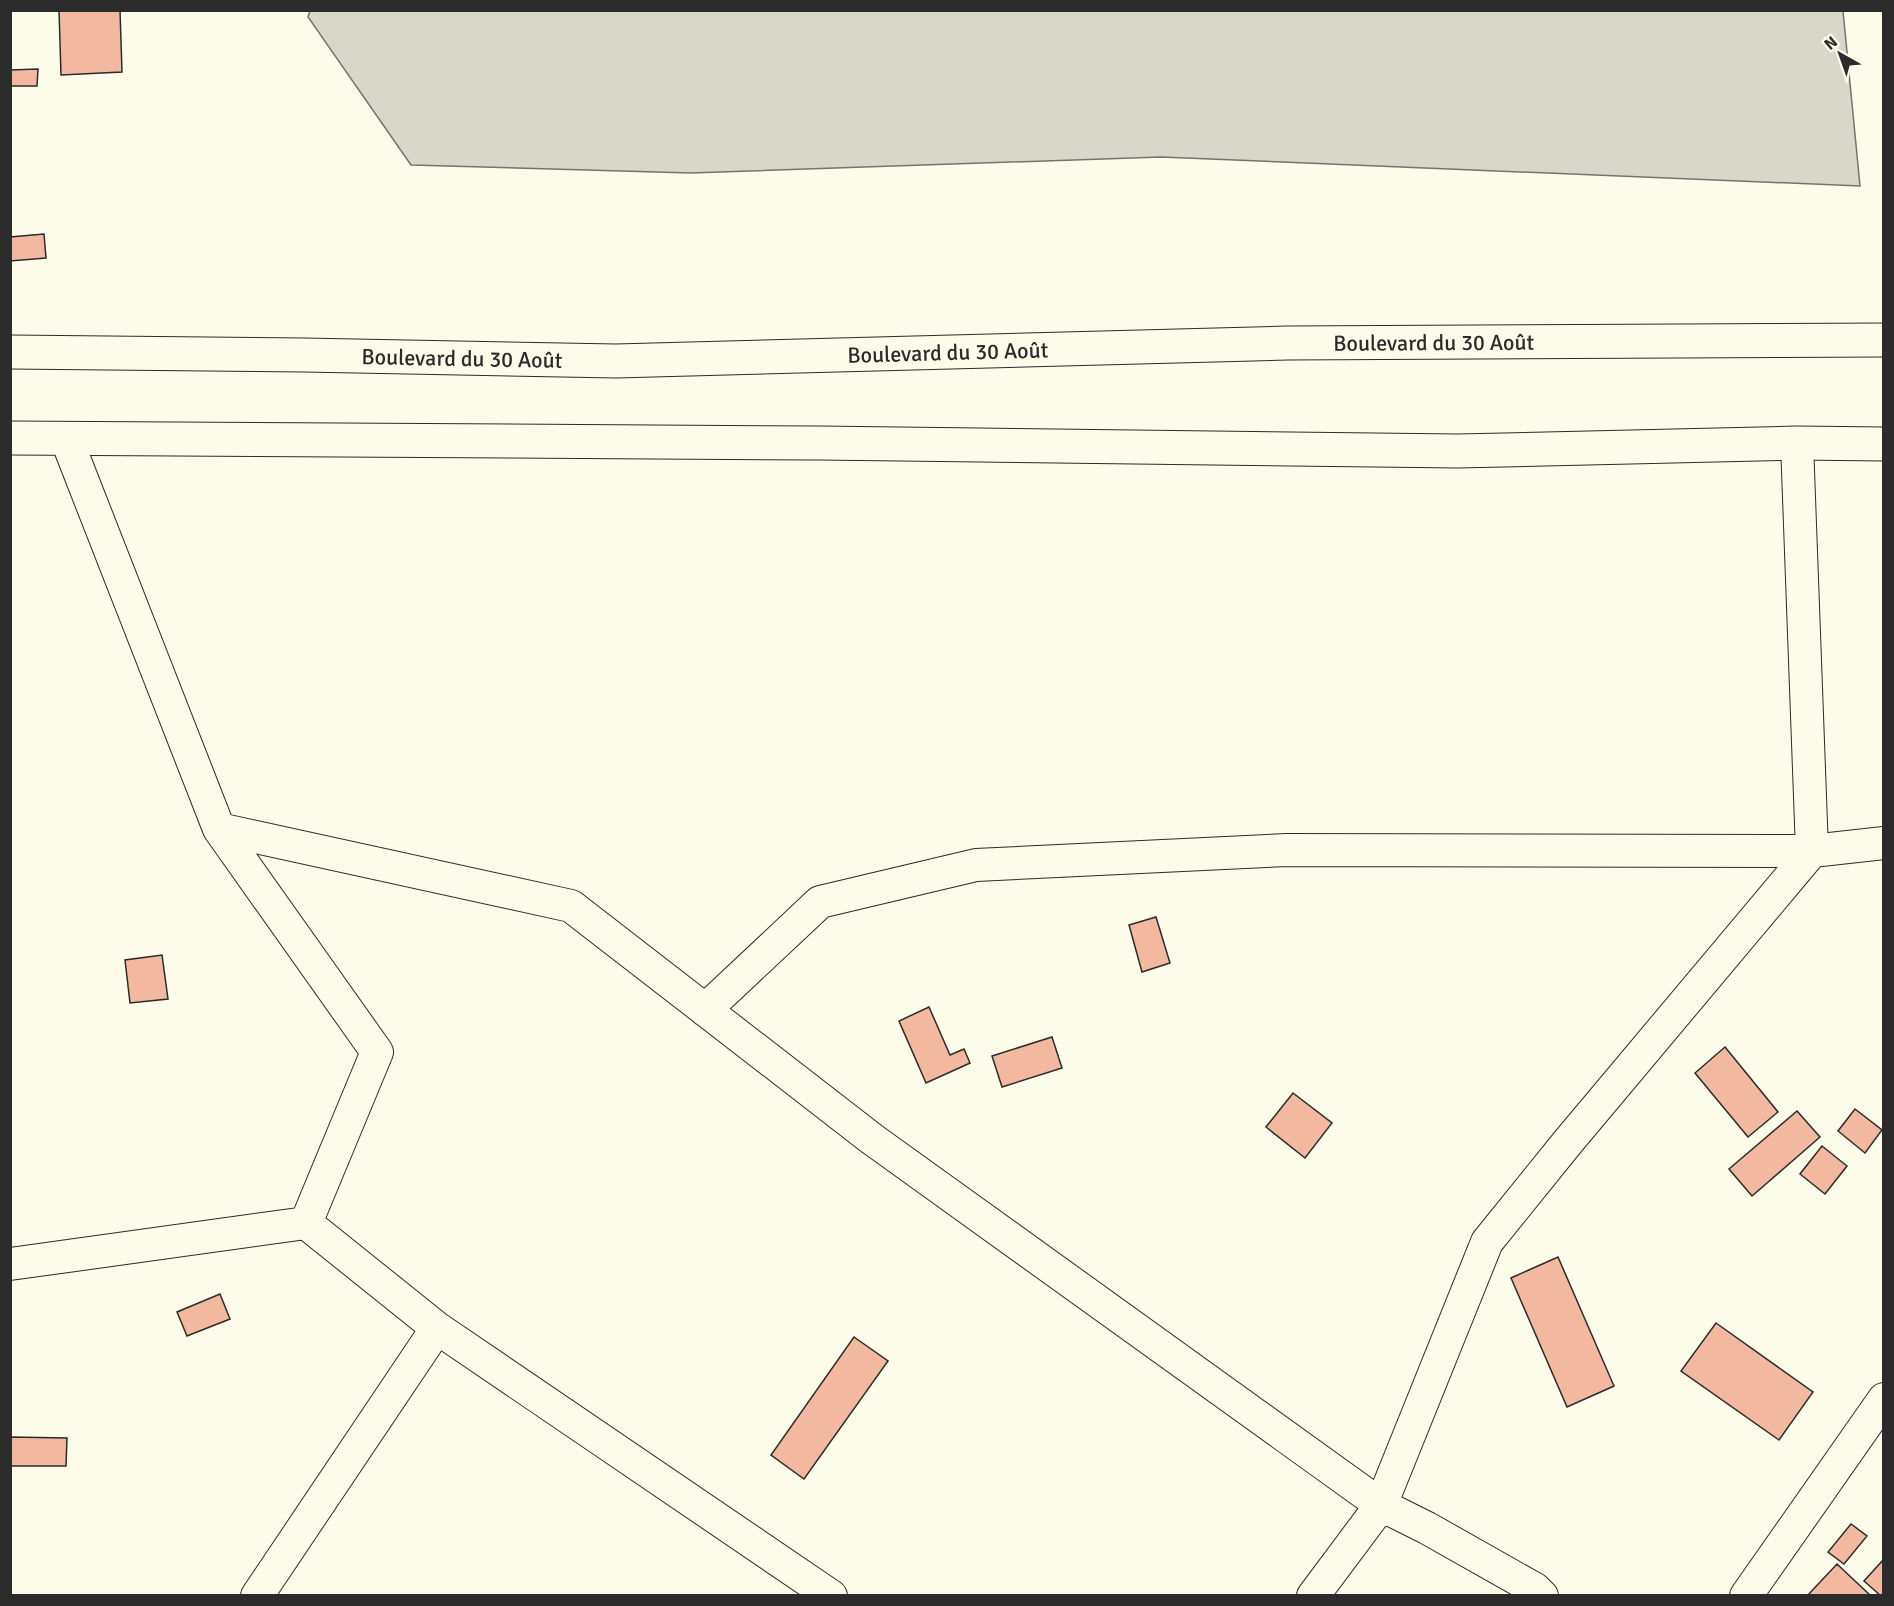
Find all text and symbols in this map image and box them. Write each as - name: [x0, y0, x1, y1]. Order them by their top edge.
- north arrow: [1810, 24, 1870, 84]
- text: N: [1820, 32, 1842, 55]
- street label: Boulevard du 30 Août: [1333, 328, 1535, 356]
- street label: Boulevard du 30 Août: [847, 336, 1049, 368]
- street label: Boulevard du 30 Août: [361, 343, 563, 373]

